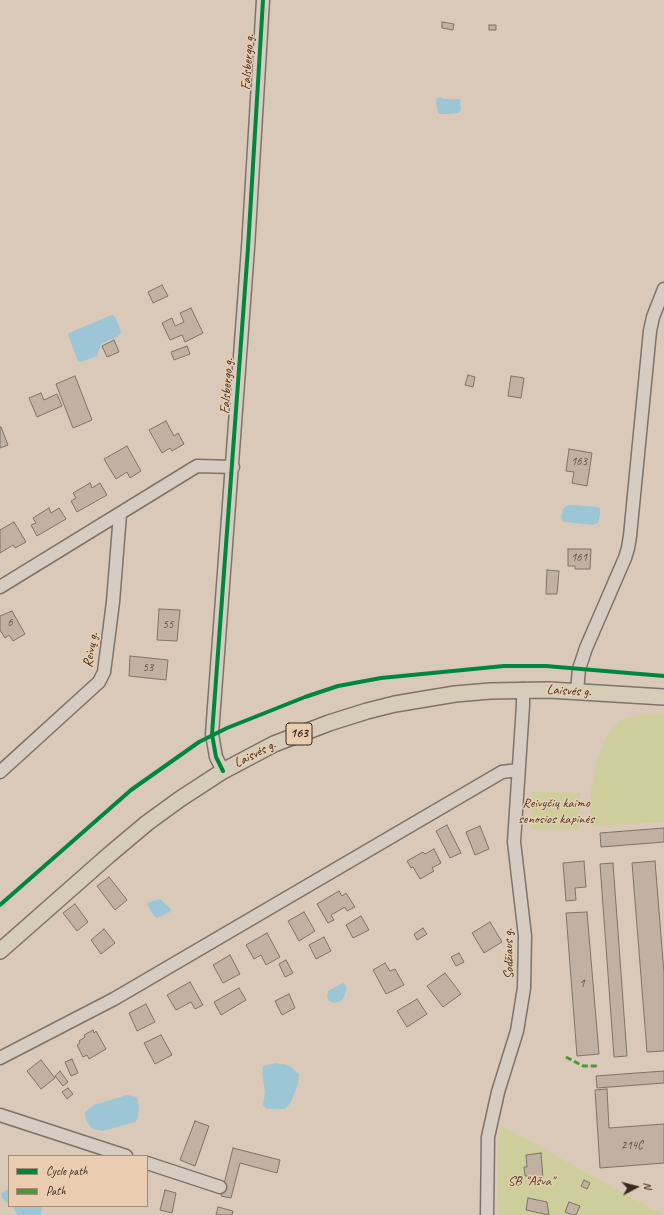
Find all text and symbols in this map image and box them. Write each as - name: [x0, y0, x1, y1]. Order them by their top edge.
- street label: Falsbergo g.: [238, 34, 258, 90]
- street label: Falsbergo g.: [217, 358, 237, 414]
- house number: 163: [571, 455, 587, 469]
- house number: 161: [571, 551, 587, 565]
- house number: 6: [7, 616, 13, 630]
- house number: 55: [163, 618, 173, 632]
- street label: Reivų g.: [80, 631, 102, 669]
- house number: 53: [143, 661, 153, 675]
- street label: Laisvės g.: [546, 681, 592, 701]
- road number: 163: [286, 723, 312, 745]
- street label: Laisvės g.: [231, 736, 279, 772]
- park label: Reivyčių kaimo senosios kapinės: [518, 795, 594, 828]
- street label: Sodžiaus g.: [500, 928, 518, 980]
- house number: 1: [579, 977, 585, 991]
- house number: 214C: [621, 1139, 643, 1153]
- legend: [8, 1155, 148, 1207]
- text: Cycle path: [46, 1163, 88, 1179]
- north arrow: [616, 1167, 656, 1207]
- park label: SB "Ašva": [508, 1173, 554, 1189]
- text: N: [641, 1181, 655, 1190]
- text: Path: [46, 1183, 66, 1199]

